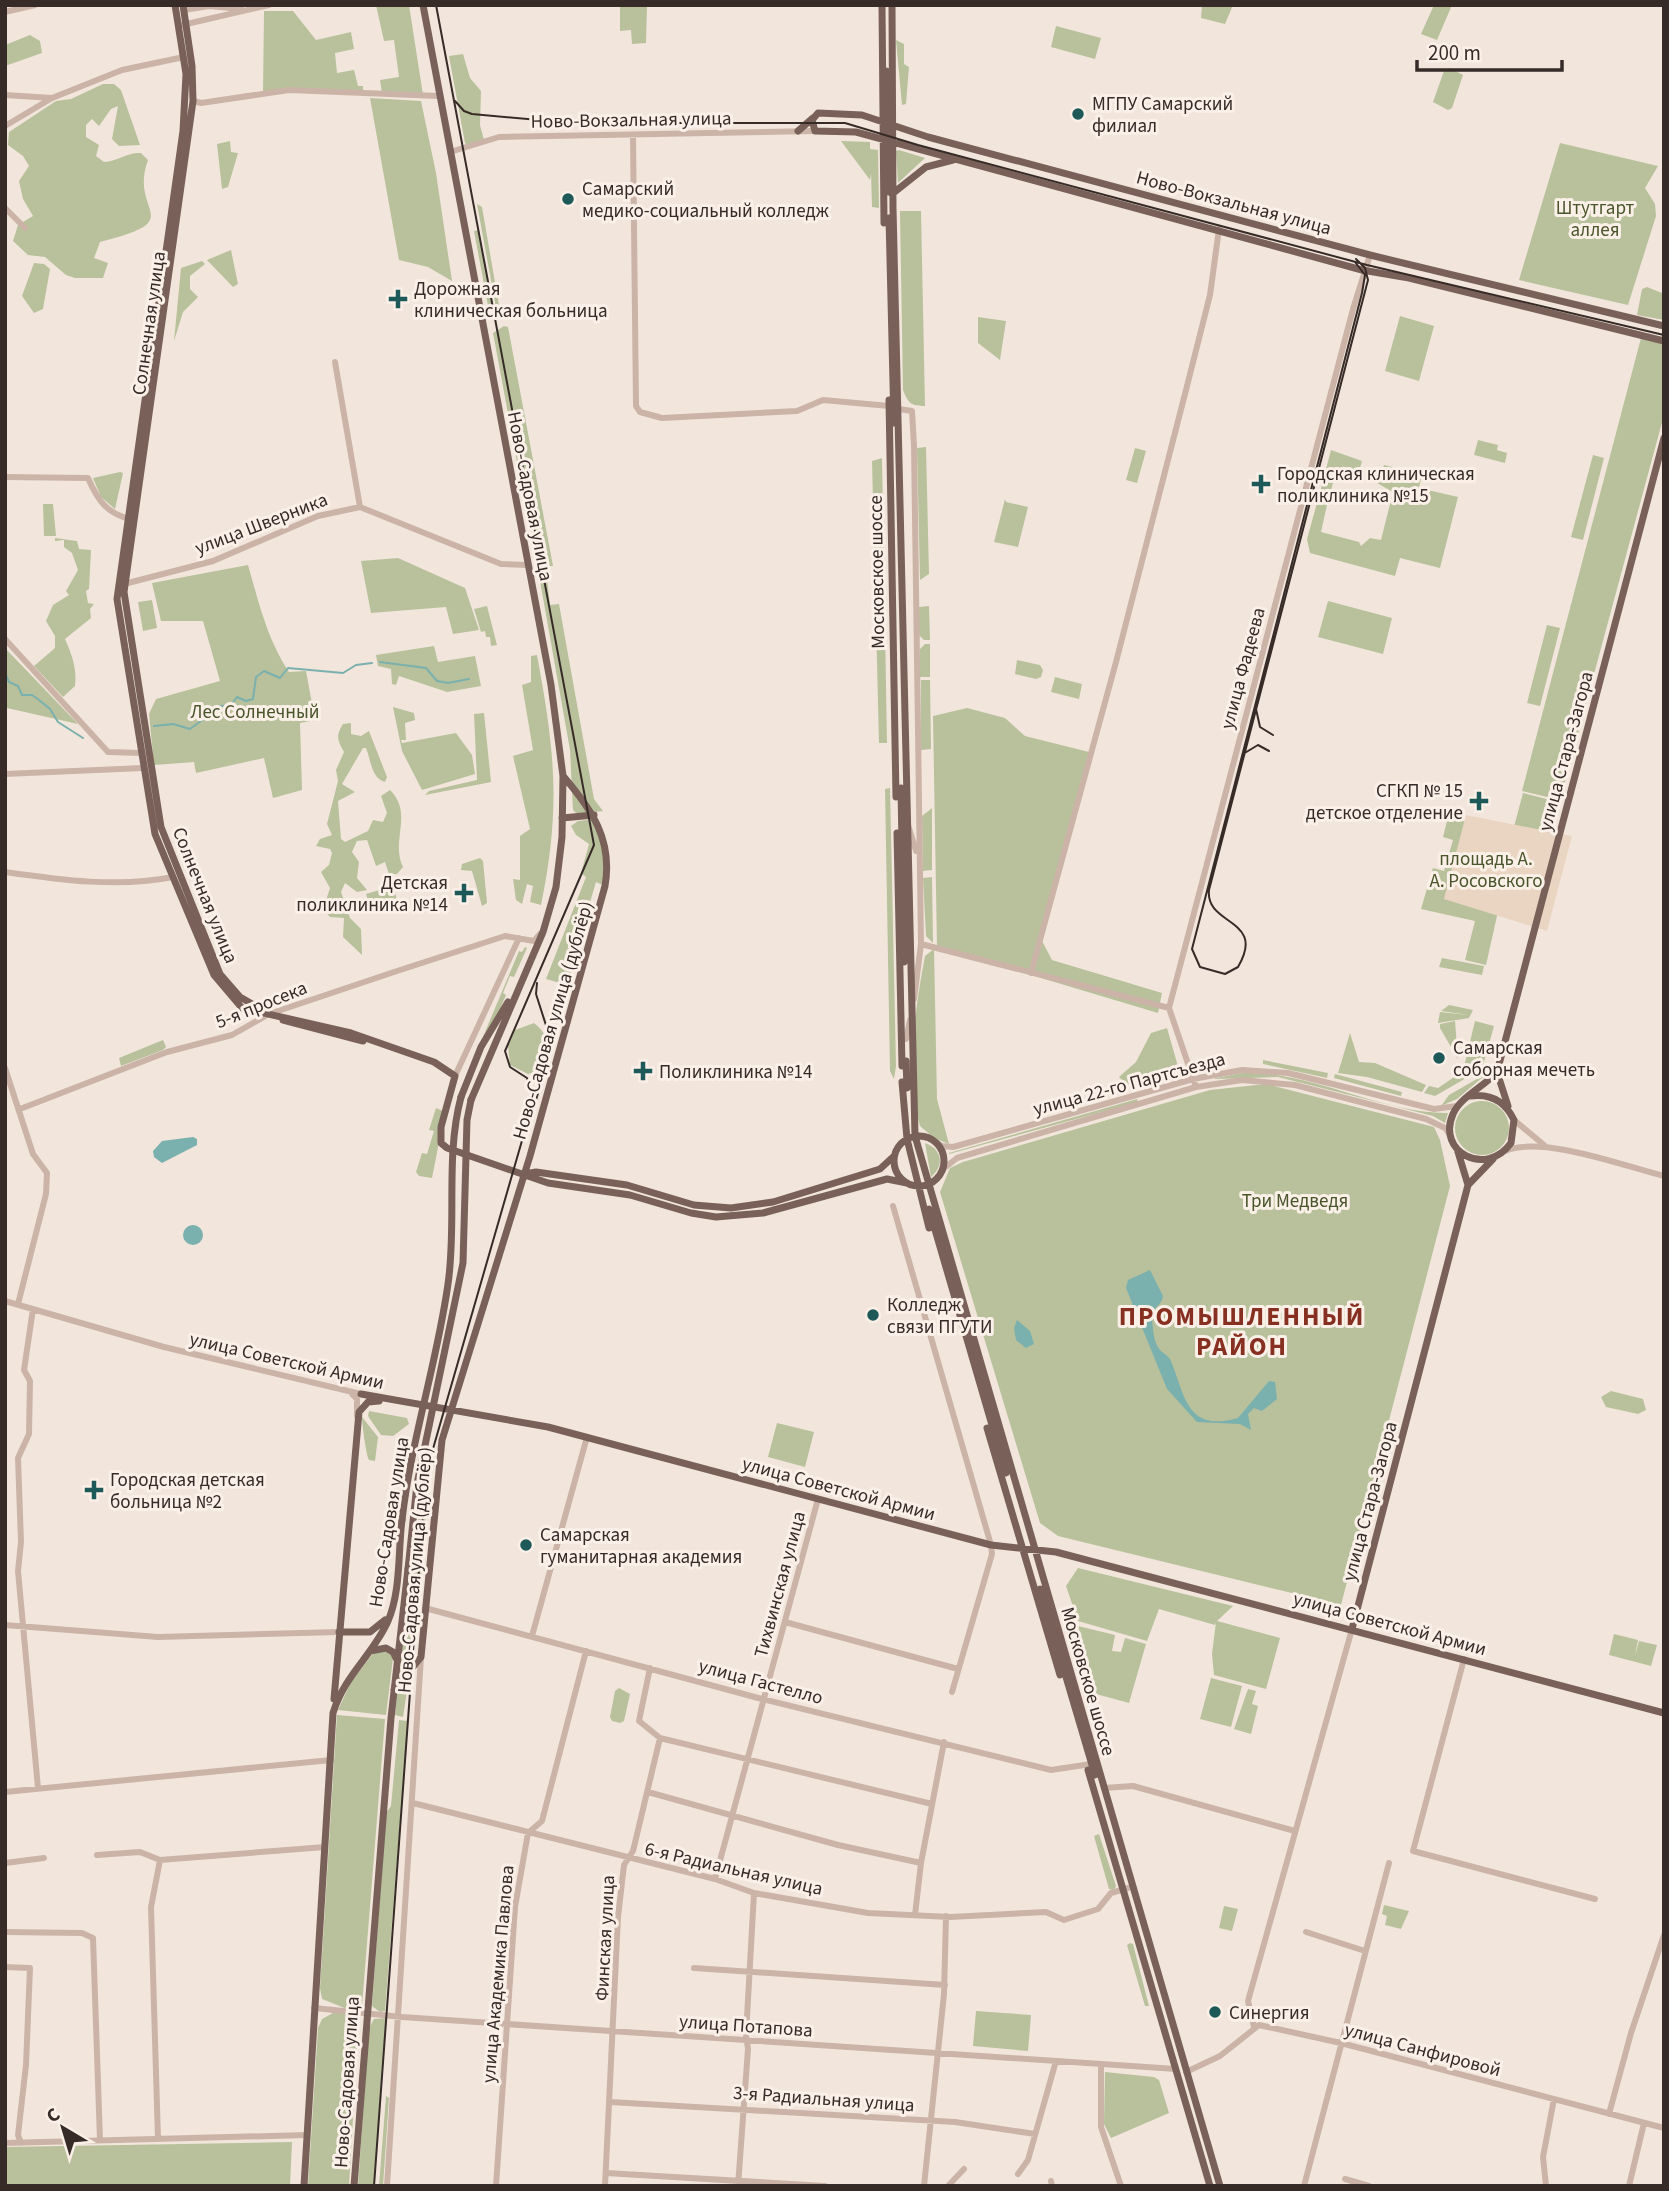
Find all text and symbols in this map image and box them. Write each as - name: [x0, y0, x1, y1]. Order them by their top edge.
- scale bar: [1417, 28, 1562, 72]
- text: 200 m: [1428, 38, 1481, 68]
- place label: МГПУ Самарский филиал: [1092, 91, 1233, 140]
- street label: Ново-Вокзальная улица: [530, 105, 732, 136]
- marker: МГПУ Самарский филиал: [1070, 106, 1086, 122]
- street label: Ново-Вокзальная улица: [1133, 164, 1334, 242]
- place label: Самарский медико-социальный колледж: [582, 176, 829, 225]
- marker: Самарский медико-социальный колледж: [560, 191, 576, 207]
- park label: Штутгарт аллея: [1556, 195, 1635, 244]
- street label: Солнечная улица: [126, 250, 173, 397]
- place label: Дорожная клиническая больница: [414, 276, 608, 325]
- marker: Дорожная клиническая больница: [388, 289, 408, 309]
- street label: Ново-Садовая улица: [500, 409, 559, 583]
- place label: Городская клиническая поликлиника №15: [1277, 461, 1475, 510]
- marker: Городская клиническая поликлиника №15: [1251, 474, 1271, 494]
- street label: улица Шверника: [191, 487, 332, 562]
- street label: Московское шоссе: [863, 495, 892, 649]
- street label: улица Фадеева: [1214, 605, 1273, 732]
- street label: улица Стара-Загора: [1532, 668, 1601, 834]
- park label: Лес Солнечный: [190, 699, 320, 726]
- place label: СГКП № 15 детское отделение: [1306, 778, 1463, 827]
- marker: СГКП № 15 детское отделение: [1469, 791, 1489, 811]
- street label: Солнечная улица: [165, 823, 244, 968]
- park label: площадь А. А. Росовского: [1429, 846, 1543, 895]
- place label: Детская поликлиника №14: [296, 870, 448, 919]
- marker: Детская поликлиника №14: [454, 883, 474, 903]
- street label: Ново-Садовая улица (дублёр): [506, 898, 600, 1143]
- street label: 5-я просека: [212, 975, 311, 1036]
- place label: Самарская соборная мечеть: [1453, 1035, 1595, 1084]
- street label: улица 22-го Партсъезда: [1030, 1046, 1228, 1123]
- marker: Самарская соборная мечеть: [1431, 1050, 1447, 1066]
- place label: Поликлиника №14: [659, 1059, 812, 1086]
- marker: Поликлиника №14: [633, 1061, 653, 1081]
- park label: Три Медведя: [1242, 1188, 1348, 1215]
- place label: Колледж связи ПГУТИ: [887, 1292, 992, 1341]
- district label: ПРОМЫШЛЕННЫЙ РАЙОН: [1119, 1298, 1365, 1365]
- marker: Колледж связи ПГУТИ: [865, 1307, 881, 1323]
- street label: улица Советской Армии: [187, 1326, 387, 1397]
- street label: улица Стара-Загора: [1336, 1418, 1405, 1584]
- street label: Ново-Садовая улица: [363, 1435, 416, 1609]
- street label: Ново-Садовая улица (дублёр): [391, 1446, 440, 1694]
- street label: улица Советской Армии: [739, 1451, 938, 1528]
- place label: Городская детская больница №2: [110, 1467, 265, 1516]
- marker: Городская детская больница №2: [84, 1480, 104, 1500]
- street label: Тихвинская улица: [748, 1508, 813, 1661]
- place label: Самарская гуманитарная академия: [540, 1522, 742, 1571]
- marker: Самарская гуманитарная академия: [518, 1537, 534, 1553]
- street label: улица Советской Армии: [1290, 1586, 1489, 1663]
- street label: Московское шоссе: [1053, 1604, 1122, 1759]
- street label: улица Гастелло: [695, 1653, 826, 1712]
- street label: 6-я Радиальная улица: [642, 1836, 825, 1903]
- street label: улица Академика Павлова: [476, 1864, 521, 2084]
- street label: Финская улица: [589, 1874, 622, 2002]
- street label: Ново-Садовая улица: [328, 1995, 367, 2169]
- place label: Синергия: [1229, 2000, 1310, 2027]
- marker: Синергия: [1207, 2004, 1223, 2020]
- street label: улица Потапова: [678, 2008, 814, 2045]
- street label: улица Санфировой: [1341, 2017, 1504, 2084]
- street label: 3-я Радиальная улица: [732, 2080, 916, 2119]
- north arrow: [28, 2093, 98, 2163]
- text: С: [41, 2102, 66, 2130]

